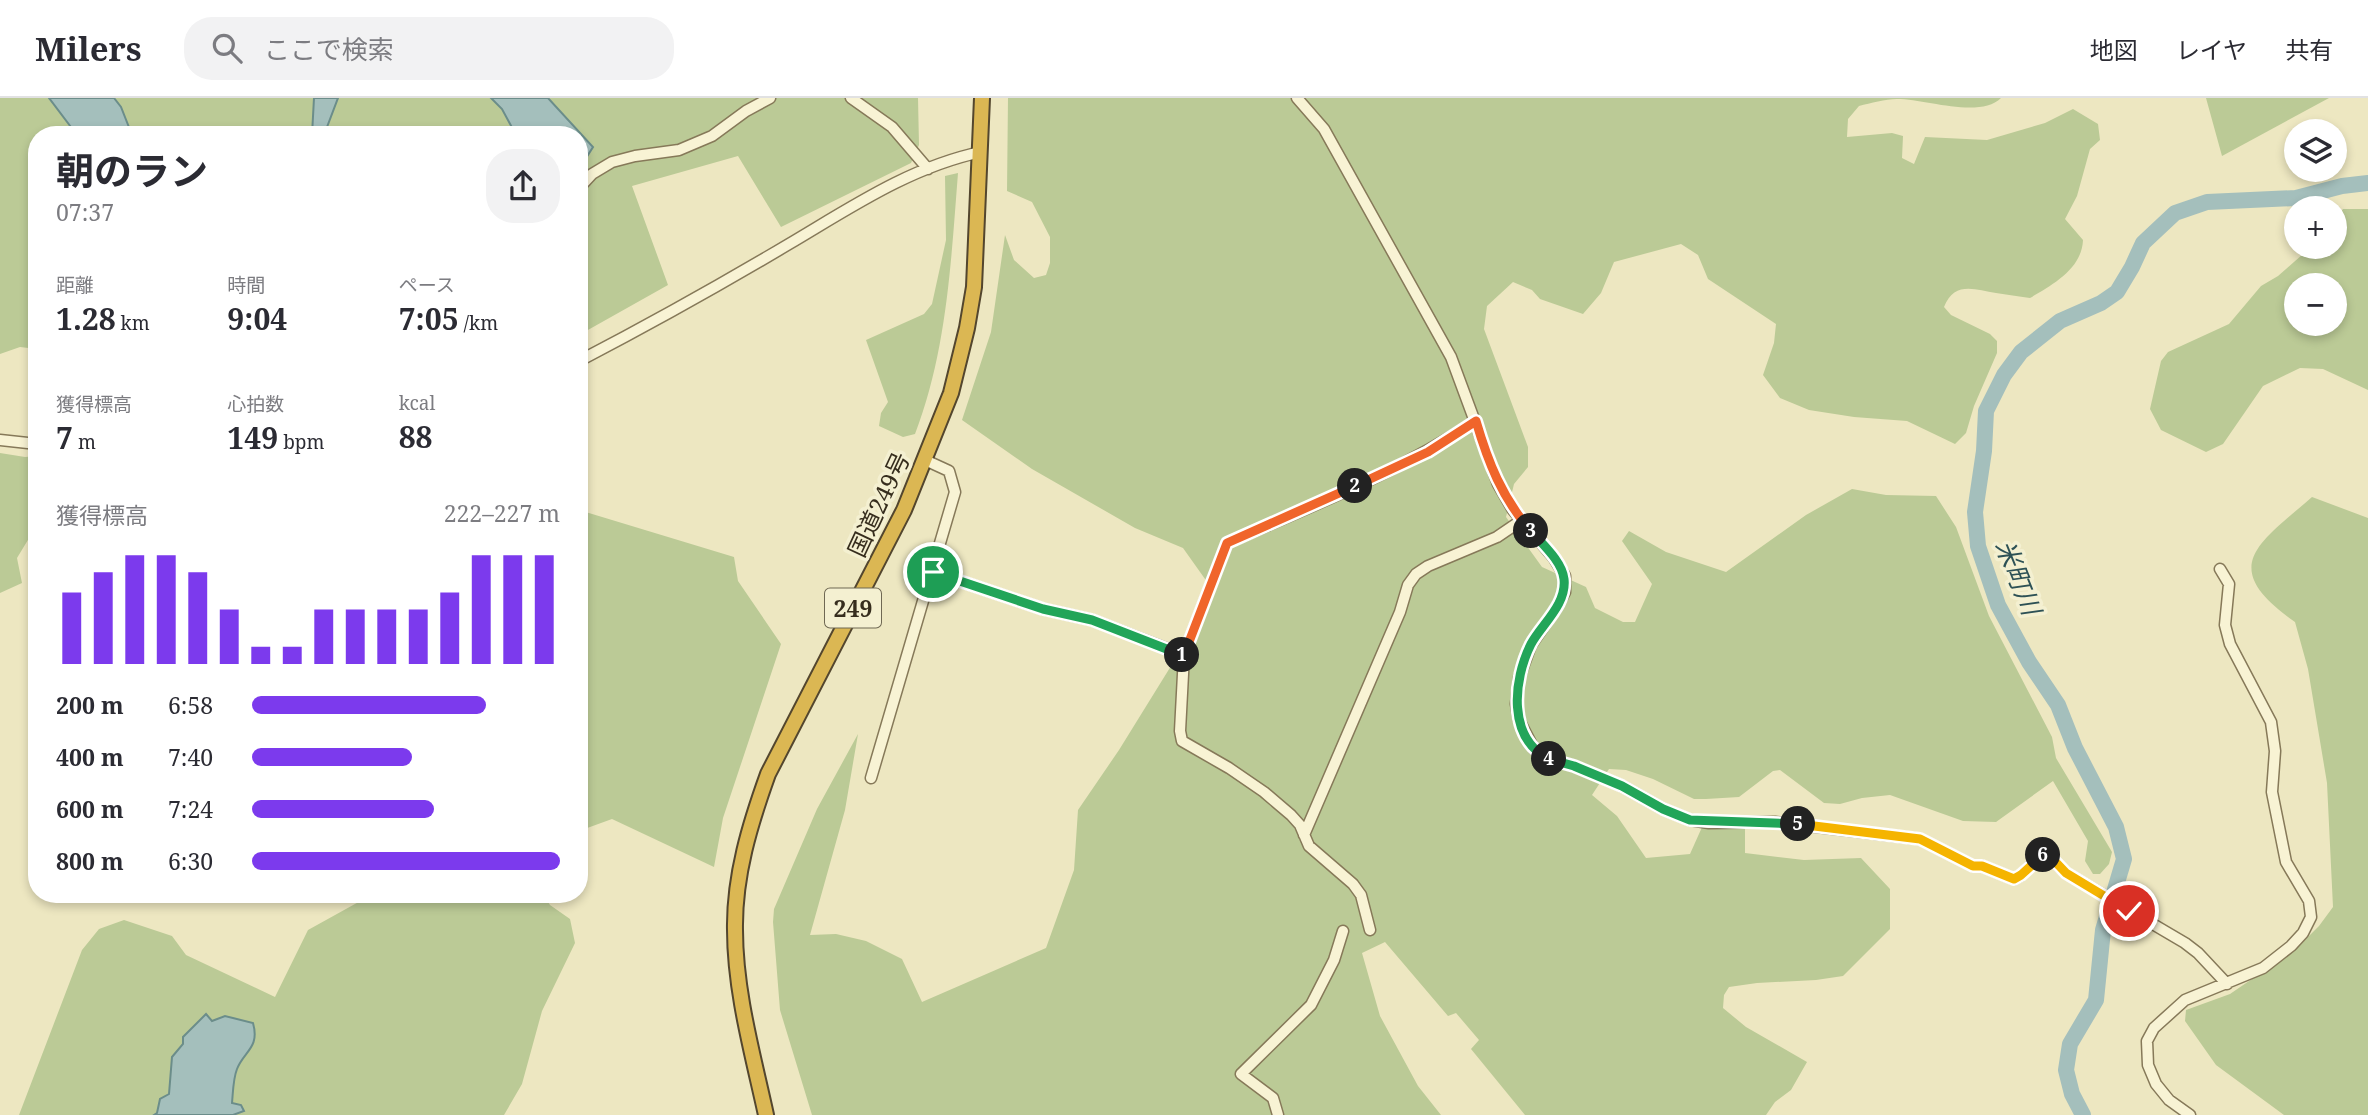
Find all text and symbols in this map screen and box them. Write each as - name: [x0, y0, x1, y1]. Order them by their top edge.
- search box: [184, 17, 674, 80]
- text: Milers: [35, 26, 142, 71]
- icon: search: [208, 29, 246, 67]
- text: ここで検索: [264, 31, 394, 67]
- text: 地図: [2090, 33, 2138, 66]
- text: レイヤ: [2176, 33, 2247, 66]
- text: 共有: [2285, 33, 2333, 66]
- map controls: [2284, 119, 2347, 336]
- button: layers: [2284, 119, 2347, 182]
- text: 朝のラン: [56, 144, 208, 196]
- button: share: [486, 149, 560, 223]
- text: 07:37: [56, 196, 114, 228]
- button: +: [2284, 196, 2347, 259]
- text: 距離: [56, 272, 94, 298]
- text: 時間: [227, 272, 265, 298]
- text: ペース: [399, 272, 455, 298]
- button: −: [2284, 273, 2347, 336]
- text: 1.28: [56, 298, 116, 339]
- text: 9:04: [227, 298, 287, 339]
- text: 7:05: [399, 298, 459, 339]
- text: km: [116, 310, 150, 336]
- text: /km: [459, 310, 498, 336]
- text: kcal: [399, 390, 435, 416]
- text: 獲得標高: [56, 391, 132, 417]
- text: 心拍数: [227, 391, 284, 417]
- text: 88: [399, 416, 433, 457]
- text: 7: [56, 417, 73, 458]
- text: 149: [227, 417, 278, 458]
- text: m: [73, 429, 96, 455]
- text: bpm: [278, 429, 324, 455]
- street label: 国道249号: [839, 446, 917, 562]
- pin: 2: [1338, 468, 1372, 504]
- text: 2: [1349, 472, 1360, 498]
- text: 222–227 m: [444, 497, 560, 529]
- text: 獲得標高: [56, 499, 148, 531]
- pin: 3: [1514, 514, 1548, 548]
- text: 3: [1525, 517, 1536, 543]
- water label: 米町川: [1988, 534, 2051, 623]
- pin: [903, 542, 963, 602]
- icon: arrive: [914, 553, 952, 591]
- road number: 249: [825, 588, 881, 628]
- pin: 1: [1164, 638, 1200, 672]
- text: 1: [1176, 641, 1187, 667]
- text: 200 m: [56, 689, 124, 721]
- text: 6:58: [168, 689, 213, 721]
- text: 400 m: [56, 741, 124, 773]
- text: 7:40: [168, 741, 213, 773]
- pin: 4: [1532, 742, 1566, 776]
- text: 4: [1543, 745, 1554, 771]
- text: 600 m: [56, 793, 124, 825]
- text: 7:24: [168, 793, 213, 825]
- pin: 5: [1780, 806, 1815, 842]
- text: 5: [1792, 810, 1803, 836]
- pin: 6: [2025, 838, 2060, 872]
- text: 6: [2037, 841, 2048, 867]
- text: 800 m: [56, 845, 124, 877]
- text: 6:30: [168, 845, 213, 877]
- pin: [2099, 881, 2159, 941]
- icon: check: [2110, 892, 2148, 930]

